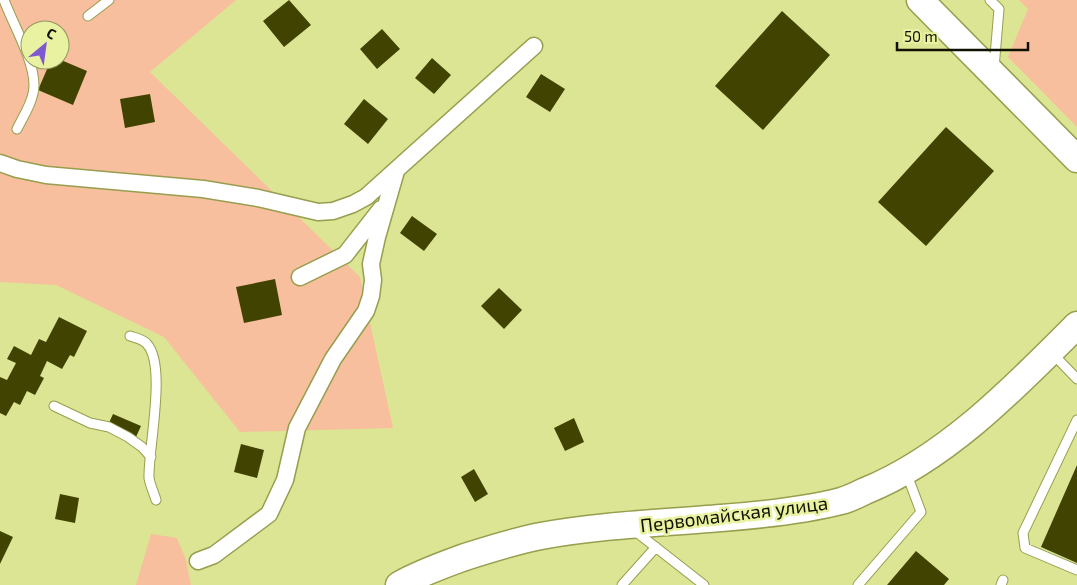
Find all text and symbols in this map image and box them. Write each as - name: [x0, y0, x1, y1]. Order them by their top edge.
- north arrow: [20, 20, 70, 70]
- scale bar: [897, 20, 1028, 52]
- text: С: [44, 24, 59, 43]
- text: 50 m: [904, 27, 938, 45]
- street label: Первомайская улица: [639, 491, 829, 537]

